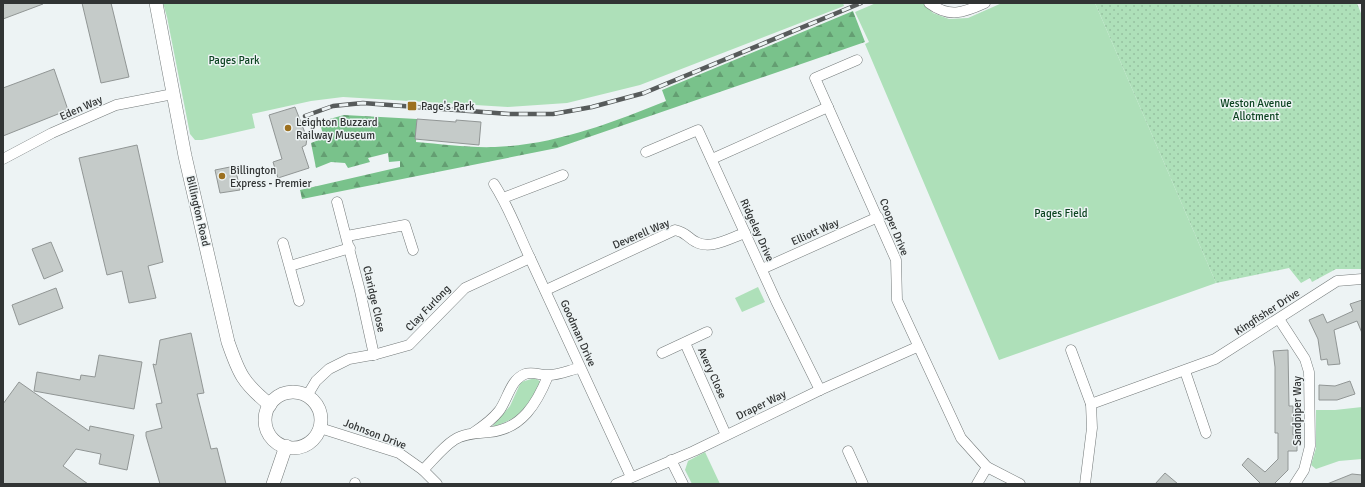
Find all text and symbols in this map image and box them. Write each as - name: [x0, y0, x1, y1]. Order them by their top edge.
- park label: Pages Park: [208, 54, 260, 67]
- street label: Eden Way: [58, 92, 105, 123]
- park label: Weston Avenue Allotment: [1220, 97, 1292, 123]
- marker: Page's Park: [406, 100, 418, 112]
- place label: Page's Park: [421, 100, 475, 113]
- place label: Leighton Buzzard Railway Museum: [296, 116, 378, 142]
- marker: Leighton Buzzard Railway Museum: [283, 123, 293, 133]
- place label: Billington Express - Premier: [230, 164, 312, 190]
- marker: Billington Express - Premier: [217, 171, 227, 181]
- street label: Billington Road: [184, 174, 212, 248]
- street label: Ridgeley Drive: [737, 197, 777, 263]
- street label: Cooper Drive: [877, 197, 911, 257]
- park label: Pages Field: [1034, 207, 1088, 220]
- street label: Elliott Way: [789, 215, 842, 248]
- street label: Deverell Way: [611, 216, 672, 252]
- street label: Claridge Close: [360, 264, 388, 334]
- street label: Clay Furlong: [403, 282, 453, 334]
- street label: Kingfisher Drive: [1232, 286, 1302, 338]
- street label: Goodman Drive: [557, 298, 599, 368]
- street label: Avery Close: [695, 345, 729, 401]
- street label: Sandpiper Way: [1291, 375, 1304, 446]
- street label: Draper Way: [734, 387, 789, 423]
- street label: Johnson Drive: [342, 416, 408, 452]

